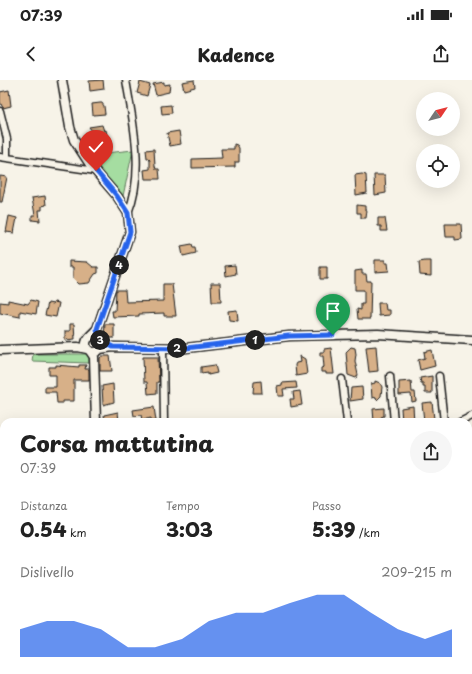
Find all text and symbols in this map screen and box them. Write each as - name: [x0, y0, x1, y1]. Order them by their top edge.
- text: 07:39: [20, 3, 62, 26]
- text: Kadence: [197, 41, 275, 68]
- icon: back: [20, 43, 42, 65]
- icon: share: [430, 43, 452, 65]
- north arrow: [416, 92, 460, 136]
- map controls: [416, 92, 460, 188]
- pin: [79, 130, 113, 171]
- icon: check: [85, 136, 107, 158]
- button: locate: [416, 144, 460, 188]
- pin: 4: [109, 255, 129, 275]
- text: 4: [115, 256, 123, 273]
- pin: [316, 294, 350, 335]
- icon: arrive: [322, 300, 344, 322]
- pin: 3: [90, 330, 110, 350]
- pin: 1: [245, 330, 265, 350]
- text: 3: [96, 331, 104, 348]
- text: 1: [252, 331, 258, 348]
- pin: 2: [167, 338, 187, 358]
- text: 2: [173, 339, 181, 356]
- text: Corsa mattutina: [20, 426, 214, 459]
- button: share: [410, 431, 452, 473]
- text: 07:39: [20, 458, 56, 477]
- text: Distanza: [20, 497, 67, 514]
- text: Tempo: [166, 497, 200, 514]
- text: Passo: [312, 497, 341, 514]
- text: 0.54: [20, 514, 66, 544]
- text: 3:03: [166, 514, 213, 544]
- text: 5:39: [312, 514, 355, 544]
- text: km: [66, 524, 87, 541]
- text: /km: [355, 524, 380, 541]
- text: Dislivello: [20, 562, 74, 581]
- text: 209–215 m: [381, 562, 452, 581]

